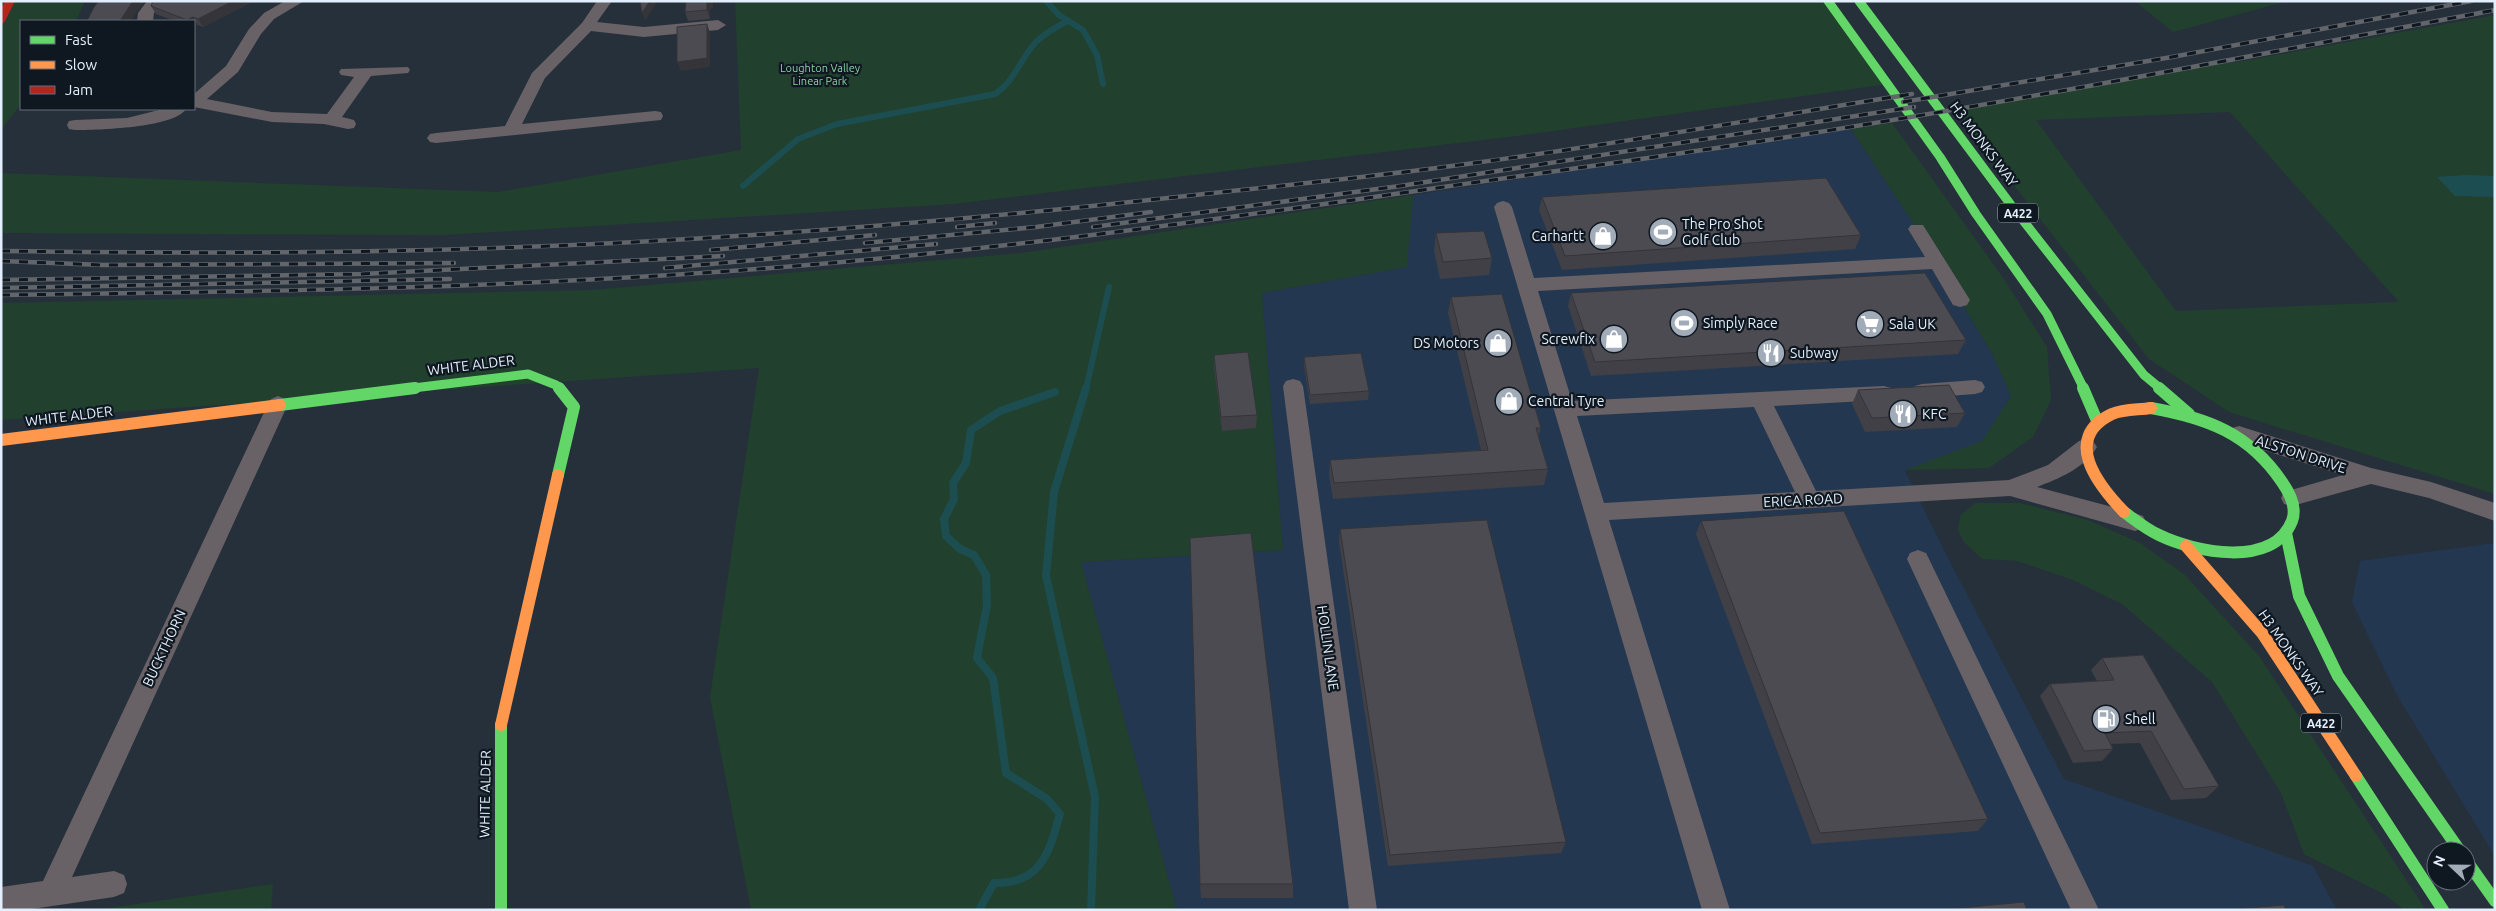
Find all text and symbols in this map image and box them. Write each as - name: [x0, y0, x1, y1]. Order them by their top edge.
- legend: [20, 20, 195, 110]
- text: Fast: [65, 31, 93, 48]
- text: Slow: [65, 56, 98, 73]
- park label: Loughton Valley Linear Park: [780, 62, 861, 87]
- text: Jam: [65, 81, 93, 98]
- street label: H3 MONKS WAY: [1947, 98, 2021, 190]
- road number: A422: [1998, 204, 2038, 222]
- place label: The Pro Shot Golf Club: [1682, 216, 1763, 248]
- sports icon: The Pro Shot Golf Club: [1648, 217, 1678, 247]
- shop icon: Carhartt: [1588, 221, 1618, 251]
- place label: Carhartt: [1531, 228, 1584, 244]
- sports icon: Simply Race: [1669, 308, 1699, 338]
- supermarket icon: Sala UK: [1855, 309, 1885, 339]
- place label: Simply Race: [1703, 315, 1778, 331]
- place label: Sala UK: [1889, 316, 1936, 332]
- shop icon: Screwfix: [1599, 324, 1629, 354]
- shop icon: DS Motors: [1483, 328, 1513, 358]
- place label: Screwfix: [1541, 331, 1595, 347]
- place label: DS Motors: [1413, 335, 1479, 351]
- restaurant icon: Subway: [1756, 338, 1786, 368]
- place label: Subway: [1790, 345, 1839, 361]
- street label: WHITE ALDER: [426, 352, 516, 378]
- shop icon: Central Tyre: [1494, 386, 1524, 416]
- place label: Central Tyre: [1528, 393, 1604, 409]
- restaurant icon: KFC: [1888, 399, 1918, 429]
- street label: WHITE ALDER: [24, 403, 114, 429]
- place label: KFC: [1922, 406, 1947, 422]
- street label: ALSTON DRIVE: [2254, 432, 2348, 476]
- street label: ERICA ROAD: [1763, 490, 1843, 510]
- street label: HOLLIN LANE: [1314, 604, 1342, 692]
- street label: BUCKTHORN: [139, 607, 189, 689]
- street label: H3 MONKS WAY: [2255, 607, 2327, 699]
- fuel station icon: Shell: [2091, 704, 2121, 734]
- place label: Shell: [2125, 711, 2156, 727]
- road number: A422: [2301, 714, 2341, 732]
- street label: WHITE ALDER: [476, 750, 494, 838]
- north arrow: [2426, 841, 2476, 891]
- text: N: [2430, 853, 2448, 869]

